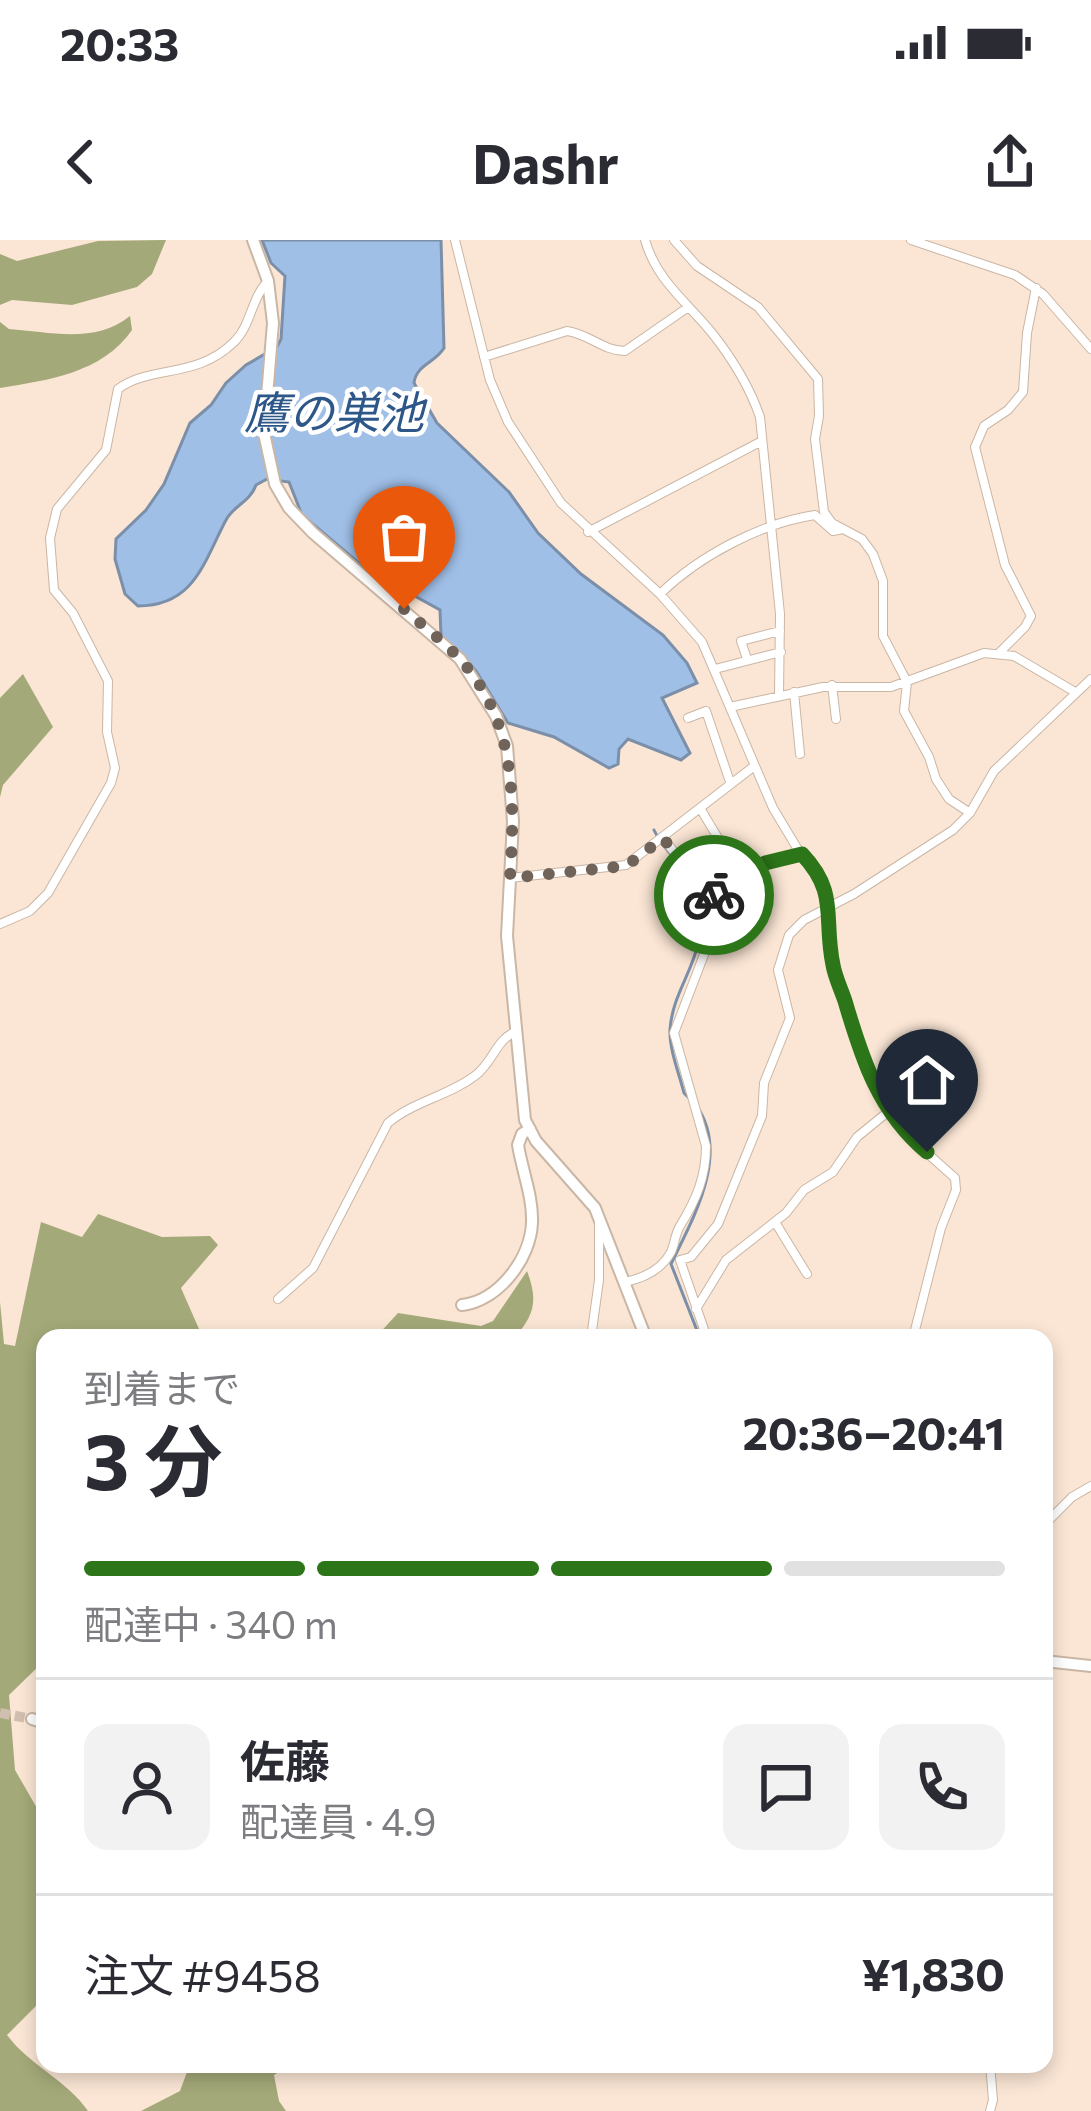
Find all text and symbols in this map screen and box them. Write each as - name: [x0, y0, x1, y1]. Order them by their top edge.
- text: 20:33: [60, 15, 179, 70]
- icon: back: [48, 129, 114, 195]
- text: Dashr: [472, 129, 619, 195]
- icon: share: [977, 129, 1043, 195]
- water label: 鷹の巣池: [244, 383, 428, 438]
- pin: [353, 486, 455, 609]
- icon: bag: [371, 504, 437, 570]
- courier: [654, 835, 774, 955]
- icon: bike: [681, 862, 747, 928]
- pin: [876, 1029, 978, 1152]
- icon: home: [894, 1047, 960, 1113]
- text: 到着まで: [84, 1363, 240, 1411]
- text: 20:36–20:41: [743, 1404, 1005, 1459]
- text: 3 分: [84, 1411, 222, 1506]
- text: 配達中 · 340 m: [84, 1599, 338, 1647]
- button: person: [84, 1724, 210, 1850]
- button: chat: [723, 1724, 849, 1850]
- button: phone: [879, 1724, 1005, 1850]
- text: 佐藤: [240, 1732, 330, 1787]
- text: 配達員 · 4.9: [240, 1796, 436, 1844]
- text: ¥1,830: [862, 1945, 1005, 2000]
- text: 注文 #9458: [84, 1946, 321, 2001]

